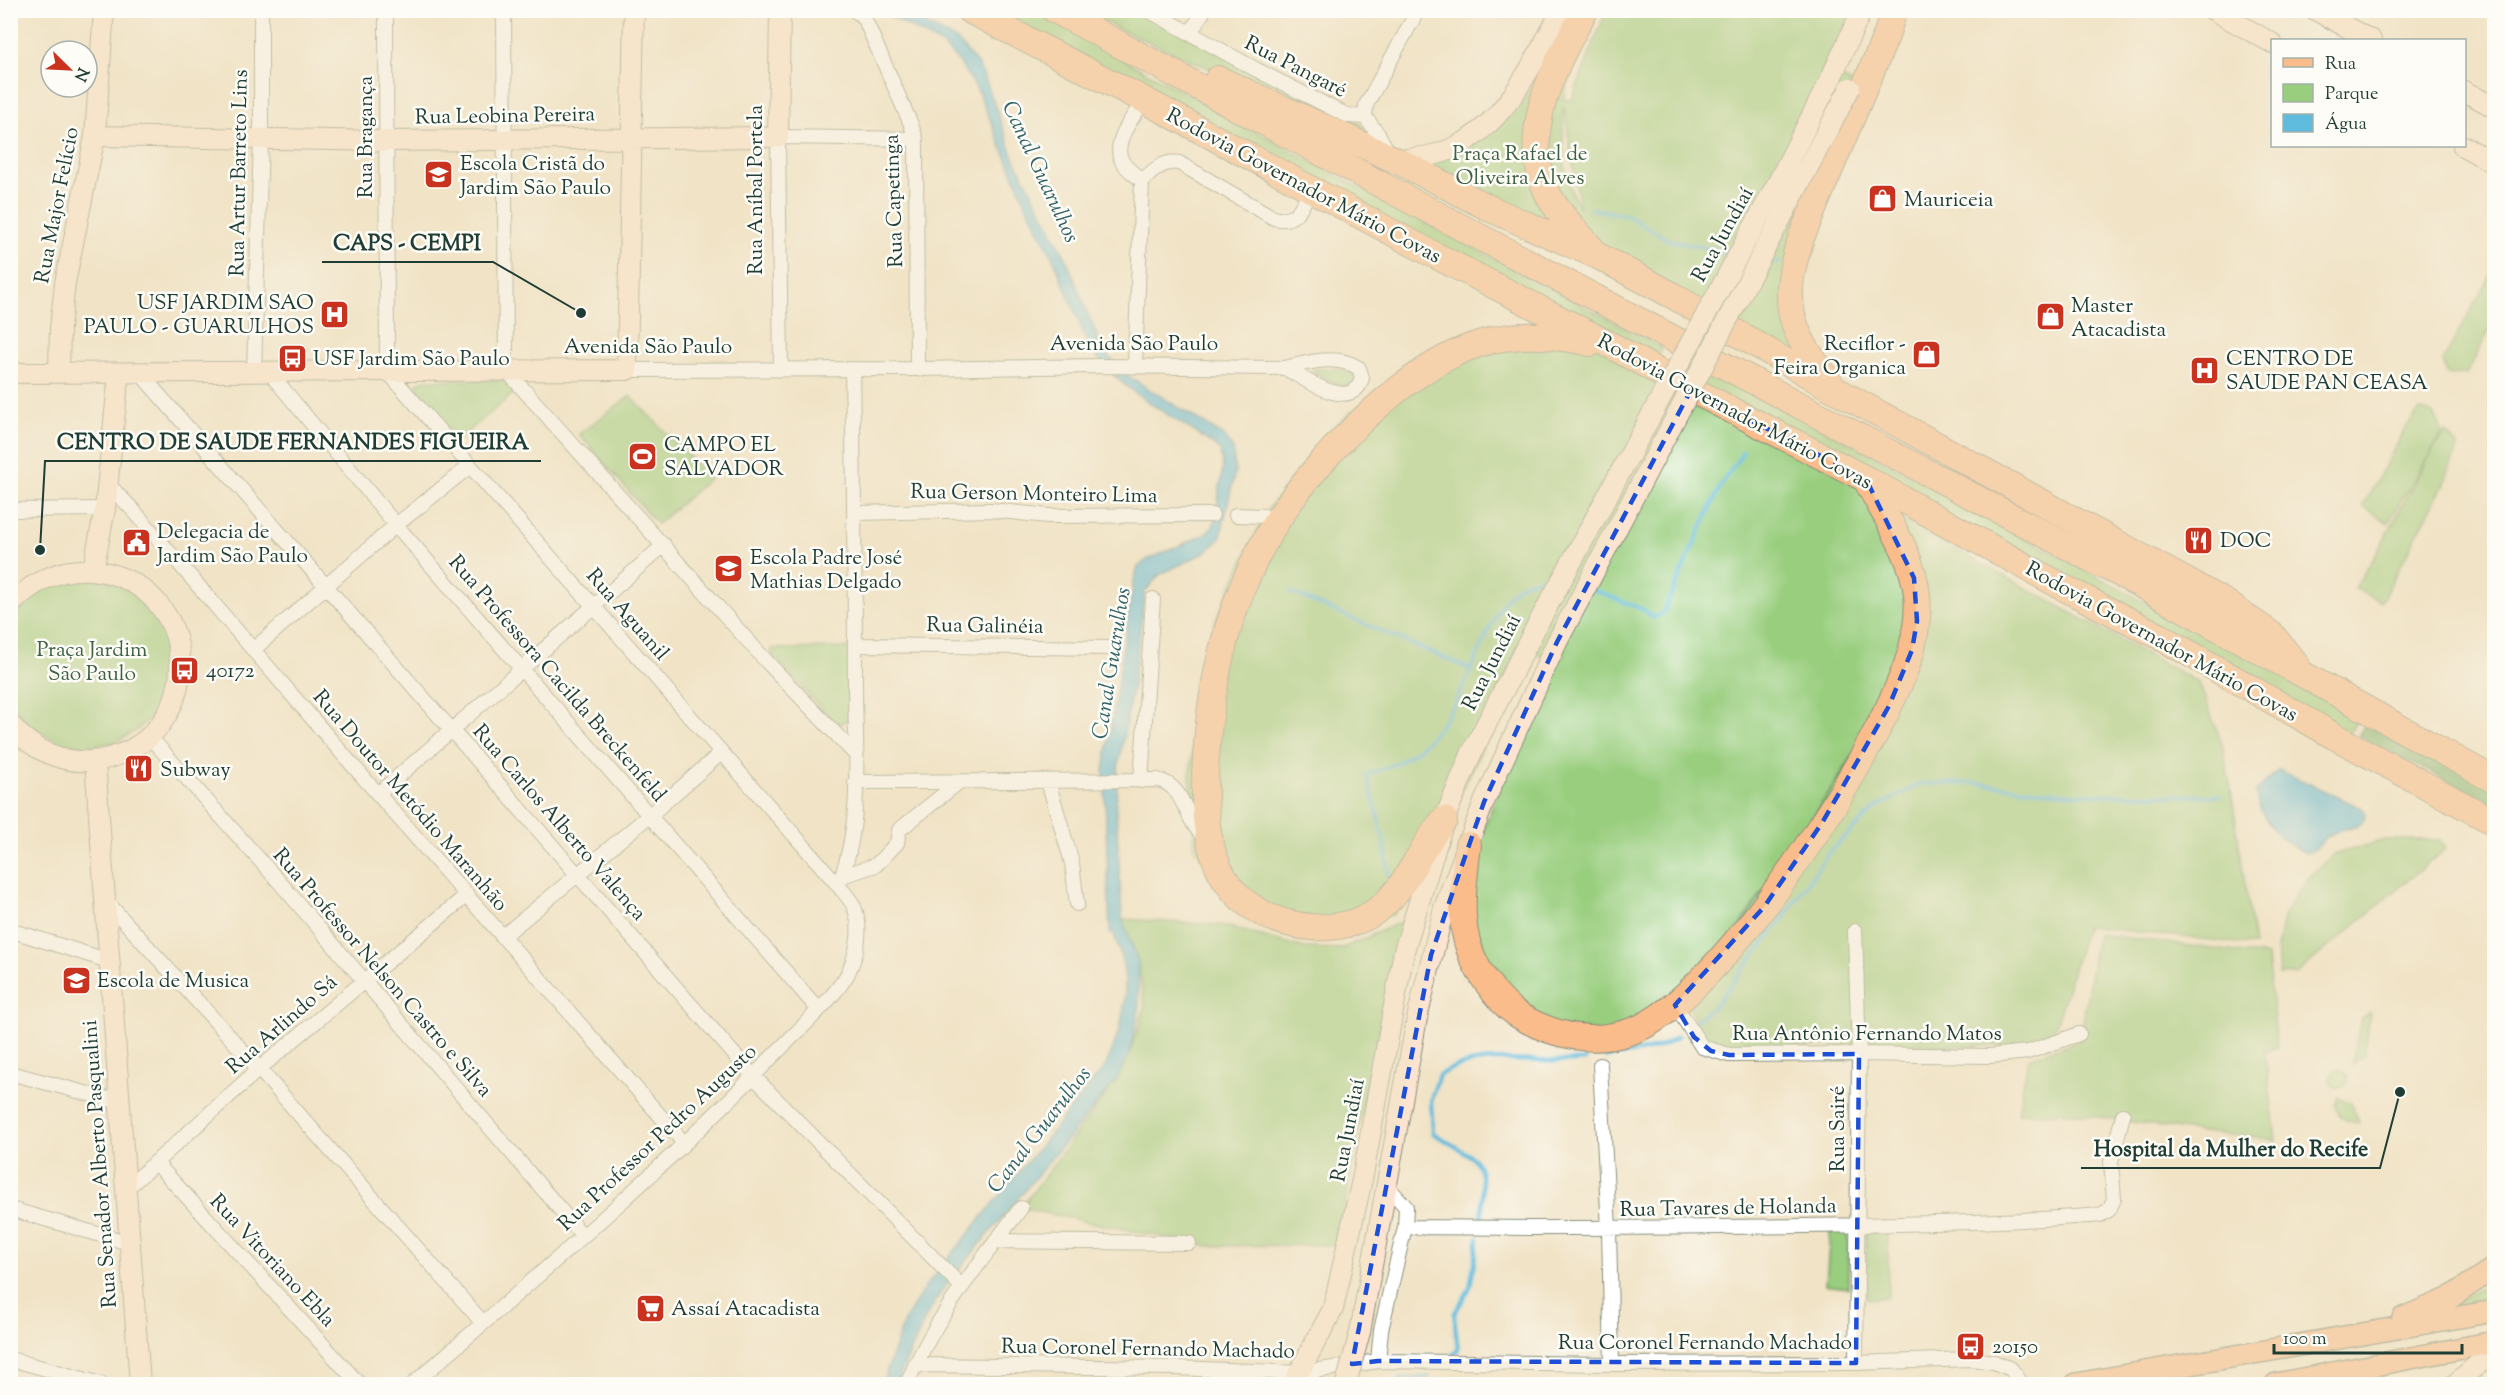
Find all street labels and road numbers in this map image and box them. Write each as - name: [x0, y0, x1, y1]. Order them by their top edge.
- street label: Rua Pangaré: [1239, 29, 1352, 106]
- street label: Rua Artur Barreto Lins: [223, 69, 257, 277]
- street label: Rua Bragança: [352, 75, 382, 198]
- street label: Rua Leobina Pereira: [415, 100, 596, 134]
- street label: Rodovia Governador Mário Covas: [1160, 101, 1446, 272]
- street label: Rua Aníbal Portela: [742, 105, 772, 275]
- street label: Rua Major Felício: [28, 125, 88, 286]
- street label: Rua Capetinga: [878, 133, 912, 268]
- street label: Rua Jundiaí: [1685, 182, 1762, 288]
- street label: Rodovia Governador Mário Covas: [1591, 327, 1877, 498]
- street label: Avenida São Paulo: [1050, 330, 1218, 360]
- street label: Avenida São Paulo: [564, 333, 732, 363]
- street label: Rua Gerson Monteiro Lima: [910, 478, 1158, 512]
- street label: Rua Professora Cacilda Breckenfeld: [441, 549, 673, 810]
- street label: Rodovia Governador Mário Covas: [2019, 555, 2303, 730]
- street label: Rua Aguanil: [578, 563, 675, 668]
- street label: Rua Jundiaí: [1456, 609, 1530, 716]
- street label: Rua Galinéia: [926, 611, 1044, 643]
- street label: Rua Doutor Metódio Maranhão: [305, 684, 514, 919]
- street label: Rua Carlos Alberto Valença: [465, 718, 653, 928]
- street label: Rua Professor Nelson Castro e Silva: [265, 842, 499, 1105]
- street label: Rua Arlindo Sá: [220, 968, 345, 1082]
- street label: Rua Senador Alberto Pasqualini: [76, 1019, 126, 1309]
- street label: Rua Antônio Fernando Matos: [1732, 1020, 2002, 1050]
- street label: Rua Professor Pedro Augusto: [552, 1038, 765, 1239]
- street label: Rua Jundiaí: [1324, 1076, 1374, 1185]
- street label: Rua Sairé: [1824, 1086, 1854, 1172]
- street label: Rua Vitoriano Ebla: [202, 1188, 342, 1335]
- street label: Rua Tavares de Holanda: [1619, 1192, 1837, 1226]
- street label: Rua Coronel Fernando Machado: [1558, 1329, 1852, 1359]
- street label: Rua Coronel Fernando Machado: [1001, 1332, 1295, 1368]

